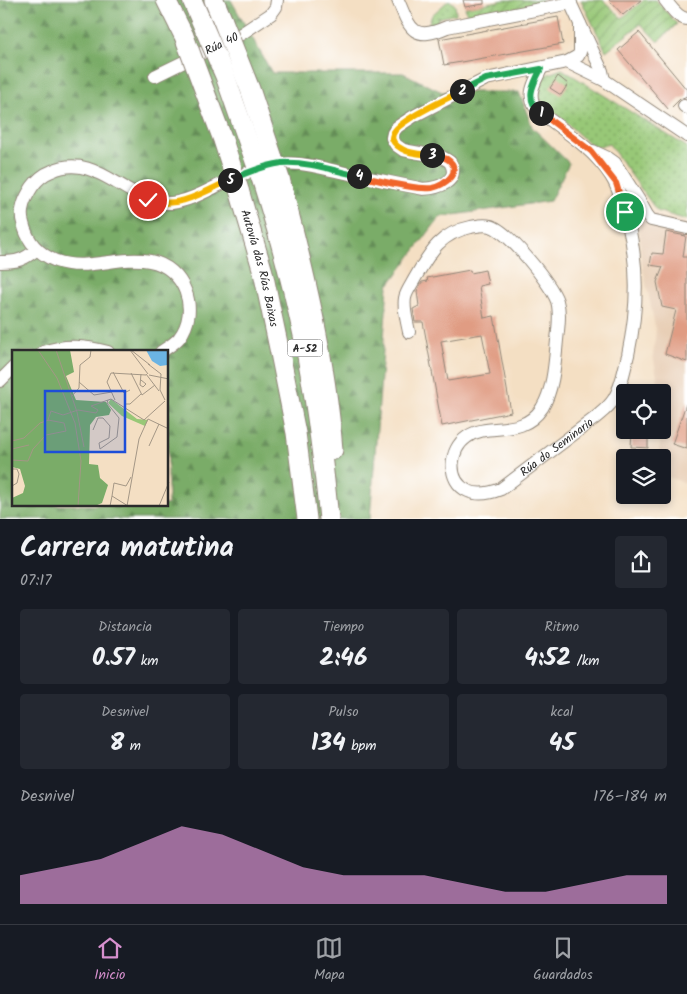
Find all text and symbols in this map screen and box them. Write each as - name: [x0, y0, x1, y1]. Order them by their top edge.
- street label: Rúa 40: [201, 28, 242, 60]
- pin: 2: [450, 78, 474, 104]
- text: 2: [458, 80, 467, 102]
- pin: 1: [528, 100, 554, 126]
- text: 1: [539, 102, 544, 124]
- pin: 3: [420, 142, 444, 168]
- text: 3: [429, 144, 436, 166]
- pin: 4: [346, 164, 372, 188]
- text: 4: [356, 165, 363, 187]
- pin: 5: [218, 168, 242, 192]
- text: 5: [227, 169, 234, 191]
- pin: [127, 179, 169, 221]
- icon: check: [134, 186, 162, 214]
- pin: [604, 191, 646, 233]
- icon: arrive: [611, 198, 639, 226]
- street label: Autovía das Rías Baixas: [235, 207, 283, 329]
- road number: A-52: [288, 339, 322, 356]
- inset map: [12, 350, 169, 507]
- map controls: [616, 384, 671, 504]
- button: locate: [616, 384, 671, 439]
- street label: Rúa do Seminario: [516, 413, 598, 482]
- button: layers: [616, 449, 671, 504]
- text: Carrera matutina: [20, 526, 234, 571]
- button: share: [615, 536, 667, 588]
- text: 07:17: [20, 568, 52, 593]
- text: Distancia: [98, 616, 152, 638]
- text: Tiempo: [323, 616, 364, 638]
- text: Ritmo: [545, 616, 579, 638]
- text: 0.57: [92, 638, 135, 678]
- text: 2:46: [320, 638, 367, 678]
- text: 4:52: [524, 638, 571, 678]
- text: km: [135, 650, 158, 672]
- text: /km: [571, 650, 599, 672]
- text: Desnivel: [101, 701, 149, 723]
- text: Pulso: [328, 701, 359, 723]
- text: kcal: [550, 701, 573, 723]
- text: 8: [109, 723, 124, 763]
- text: 134: [311, 723, 346, 763]
- text: 45: [549, 723, 575, 763]
- text: m: [124, 735, 141, 757]
- text: bpm: [346, 735, 376, 757]
- text: Desnivel: [20, 784, 75, 809]
- text: 176–184 m: [593, 784, 667, 809]
- tab: Inicio: [94, 934, 125, 986]
- tab: Mapa: [314, 934, 345, 986]
- tab: Guardados: [533, 934, 593, 986]

